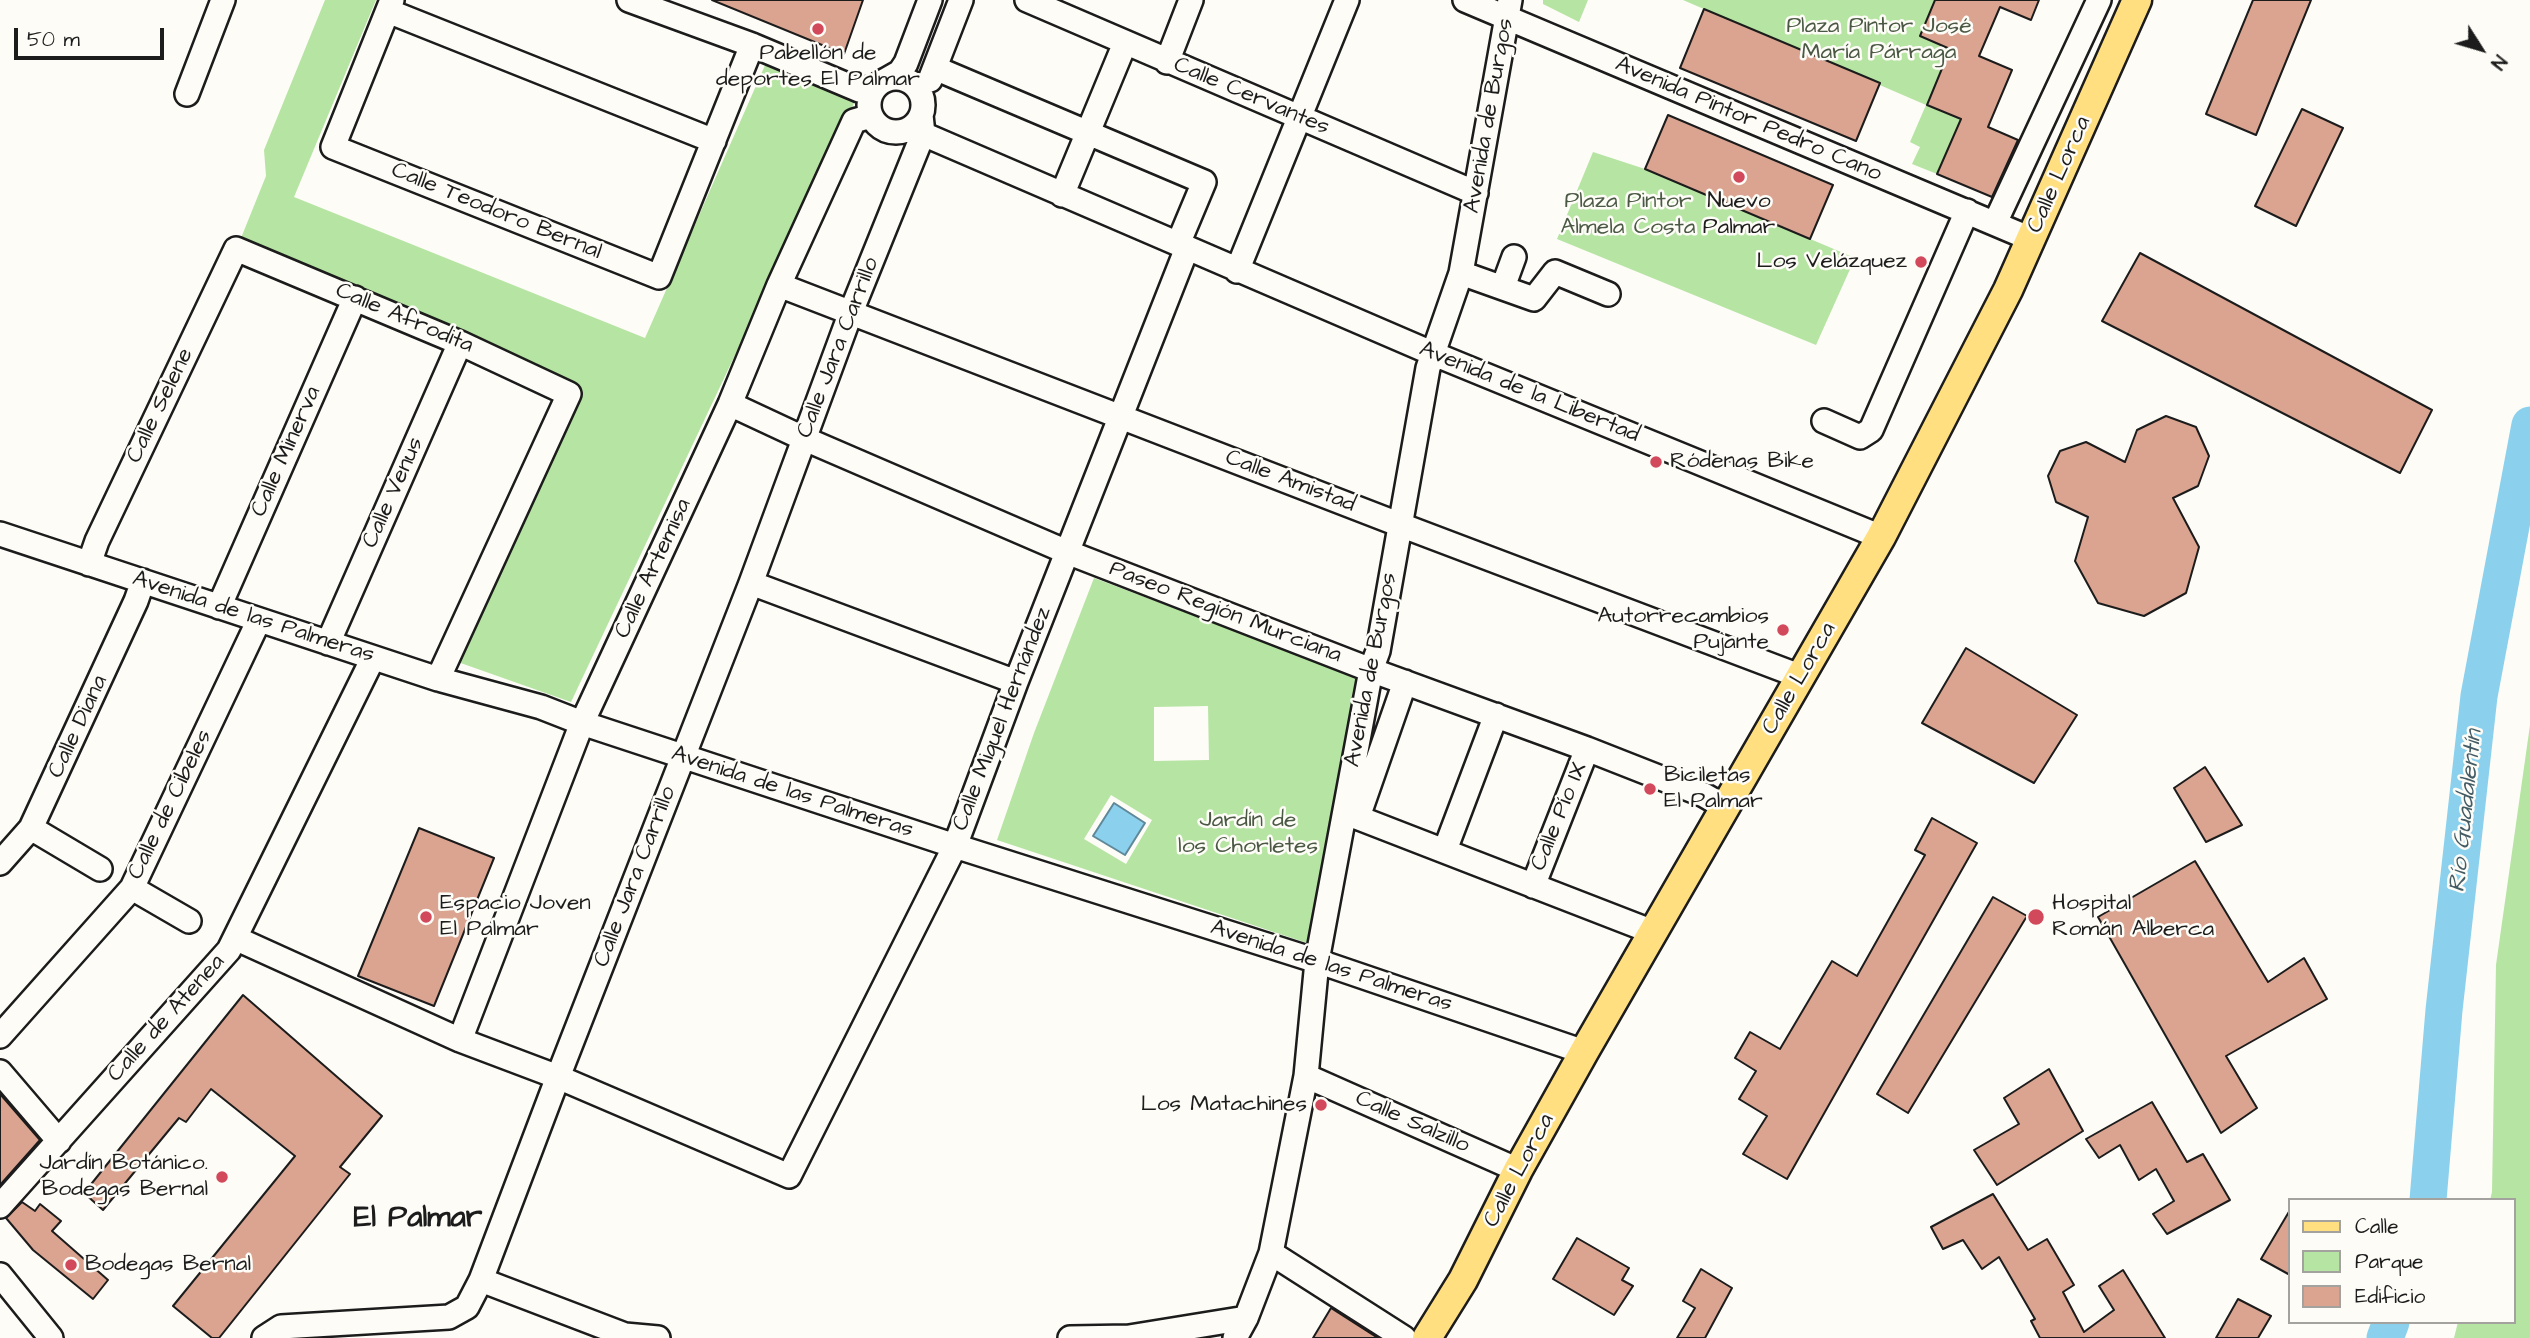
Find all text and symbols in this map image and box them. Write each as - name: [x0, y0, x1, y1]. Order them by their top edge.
- park label: Plaza Pintor José María Párraga: [1786, 13, 1972, 67]
- scale bar: [18, 14, 168, 58]
- north arrow: [2446, 14, 2516, 84]
- street label: Avenida de Burgos: [1459, 16, 1521, 216]
- marker: Pabellón de deportes El Palmar: [810, 21, 826, 37]
- text: 50 m: [27, 25, 80, 54]
- place label: Pabellón de deportes El Palmar: [716, 40, 920, 94]
- text: N: [2484, 49, 2513, 75]
- street label: Avenida Pintor Pedro Cano: [1611, 51, 1885, 189]
- street label: Calle Cervantes: [1169, 52, 1333, 142]
- street label: Calle Lorca: [2022, 112, 2098, 238]
- street label: Calle Teodoro Bernal: [387, 157, 605, 267]
- marker: Nuevo Palmar: [1731, 169, 1747, 185]
- park label: Plaza Pintor Almela Costa: [1561, 188, 1695, 242]
- place label: Nuevo Palmar: [1703, 188, 1775, 242]
- place label: Los Velázquez: [1756, 248, 1907, 276]
- street label: Calle Jara Carrillo: [792, 254, 886, 442]
- marker: Los Velázquez: [1913, 254, 1929, 270]
- street label: Calle Afrodita: [331, 278, 477, 360]
- street label: Avenida de la Libertad: [1415, 336, 1643, 450]
- street label: Calle Selene: [121, 344, 201, 468]
- street label: Calle Minerva: [246, 383, 328, 521]
- street label: Calle Venus: [357, 433, 431, 553]
- street label: Calle Amistad: [1221, 445, 1359, 519]
- place label: Ródenas Bike: [1670, 448, 1814, 476]
- marker: Ródenas Bike: [1648, 454, 1664, 470]
- street label: Calle Artemisa: [610, 495, 698, 643]
- street label: Paseo Región Murciana: [1105, 556, 1345, 670]
- street label: Avenida de las Palmeras: [129, 566, 377, 670]
- street label: Avenida de Burgos: [1340, 571, 1404, 769]
- street label: Calle Miguel Hernández: [948, 603, 1058, 835]
- place label: Autorrecambios Pujante: [1597, 603, 1769, 657]
- street label: Calle Lorca: [1757, 618, 1843, 740]
- marker: Autorrecambios Pujante: [1775, 622, 1791, 638]
- street label: Calle Diana: [43, 671, 115, 783]
- street label: Calle de Cibeles: [123, 726, 219, 884]
- water label: Río Guadalentín: [2444, 728, 2490, 894]
- street label: Avenida de las Palmeras: [668, 741, 916, 845]
- street label: Calle Pío IX: [1526, 759, 1594, 875]
- place label: Biciletas El Palmar: [1664, 762, 1763, 816]
- marker: Biciletas El Palmar: [1642, 781, 1658, 797]
- street label: Calle Jara Carrillo: [589, 783, 683, 971]
- park label: Jardín de los Chorletes: [1178, 807, 1318, 861]
- place label: Espacio Joven El Palmar: [440, 890, 591, 944]
- place label: Hospital Román Alberca: [2052, 890, 2214, 944]
- marker: Hospital Román Alberca: [2026, 907, 2046, 927]
- marker: Espacio Joven El Palmar: [418, 909, 434, 925]
- street label: Avenida de las Palmeras: [1207, 915, 1455, 1019]
- street label: Calle de Atenea: [102, 949, 232, 1089]
- street label: Calle Salzillo: [1351, 1086, 1473, 1160]
- place label: Los Matachines: [1141, 1091, 1307, 1119]
- marker: Los Matachines: [1313, 1097, 1329, 1113]
- street label: Calle Lorca: [1479, 1109, 1561, 1233]
- place label: Jardín Botánico. Bodegas Bernal: [39, 1150, 208, 1204]
- marker: Jardín Botánico. Bodegas Bernal: [214, 1169, 230, 1185]
- legend: [2288, 1198, 2516, 1324]
- district label: El Palmar: [354, 1202, 482, 1238]
- text: Calle: [2355, 1212, 2399, 1241]
- text: Parque: [2355, 1247, 2423, 1276]
- place label: Bodegas Bernal: [85, 1251, 251, 1279]
- marker: Bodegas Bernal: [63, 1257, 79, 1273]
- text: Edificio: [2355, 1282, 2425, 1311]

